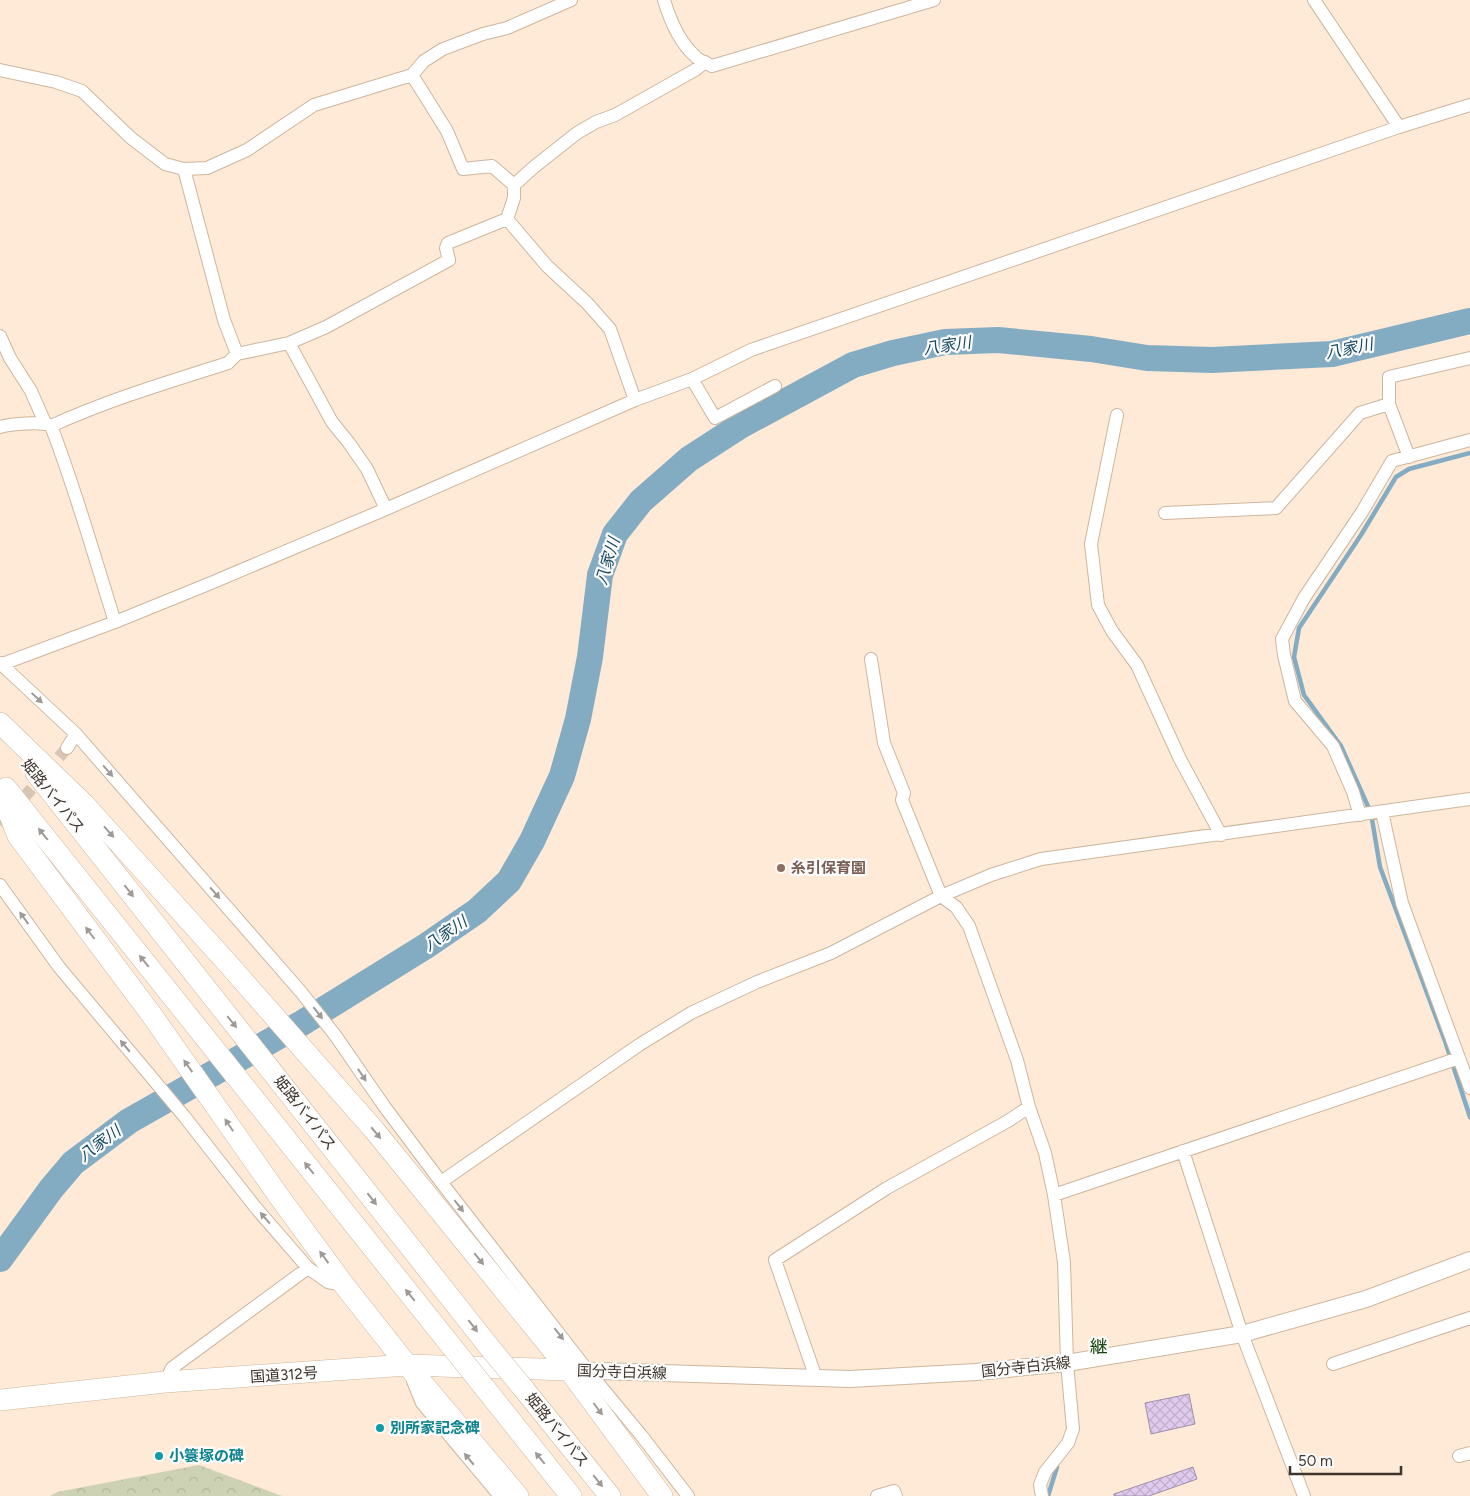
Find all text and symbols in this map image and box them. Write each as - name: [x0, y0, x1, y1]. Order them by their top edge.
- water label: 八家川: [922, 332, 974, 358]
- water label: 八家川: [1324, 334, 1376, 362]
- water label: 八家川: [591, 534, 624, 587]
- one-way arrow: [31, 692, 43, 704]
- street label: 姫路バイパス: [18, 755, 88, 837]
- one-way arrow: [103, 764, 114, 777]
- one-way arrow: [103, 825, 115, 837]
- one-way arrow: [37, 828, 48, 841]
- place label: 糸引保育園: [791, 859, 866, 877]
- marker: 糸引保育園: [775, 862, 787, 874]
- one-way arrow: [123, 884, 134, 897]
- one-way arrow: [210, 887, 221, 900]
- water label: 八家川: [420, 911, 472, 955]
- one-way arrow: [19, 912, 29, 925]
- one-way arrow: [85, 927, 96, 940]
- one-way arrow: [139, 954, 150, 967]
- one-way arrow: [312, 1007, 323, 1020]
- one-way arrow: [227, 1015, 238, 1028]
- one-way arrow: [120, 1039, 131, 1052]
- one-way arrow: [183, 1059, 193, 1072]
- one-way arrow: [357, 1068, 367, 1082]
- street label: 姫路バイパス: [270, 1072, 340, 1154]
- one-way arrow: [225, 1118, 234, 1132]
- water label: 八家川: [74, 1120, 126, 1165]
- one-way arrow: [371, 1126, 382, 1139]
- one-way arrow: [303, 1162, 314, 1175]
- one-way arrow: [367, 1192, 378, 1205]
- one-way arrow: [454, 1199, 465, 1212]
- one-way arrow: [259, 1213, 271, 1225]
- one-way arrow: [318, 1251, 329, 1264]
- one-way arrow: [473, 1252, 484, 1265]
- one-way arrow: [405, 1289, 416, 1302]
- one-way arrow: [467, 1320, 478, 1333]
- one-way arrow: [553, 1327, 564, 1340]
- district label: 継: [1090, 1336, 1108, 1358]
- street label: 国分寺白浜線: [980, 1353, 1072, 1381]
- street label: 国分寺白浜線: [577, 1361, 667, 1383]
- street label: 国道312号: [250, 1364, 318, 1386]
- street label: 姫路バイパス: [522, 1389, 592, 1471]
- one-way arrow: [593, 1402, 603, 1416]
- place label: 別所家記念碑: [390, 1419, 480, 1437]
- marker: 別所家記念碑: [374, 1422, 386, 1434]
- scale bar: [1290, 1444, 1401, 1476]
- place label: 小簑塚の碑: [169, 1447, 244, 1465]
- marker: 小簑塚の碑: [153, 1450, 165, 1462]
- one-way arrow: [463, 1452, 474, 1465]
- one-way arrow: [535, 1452, 546, 1465]
- text: 50 m: [1298, 1452, 1333, 1470]
- one-way arrow: [592, 1474, 603, 1487]

